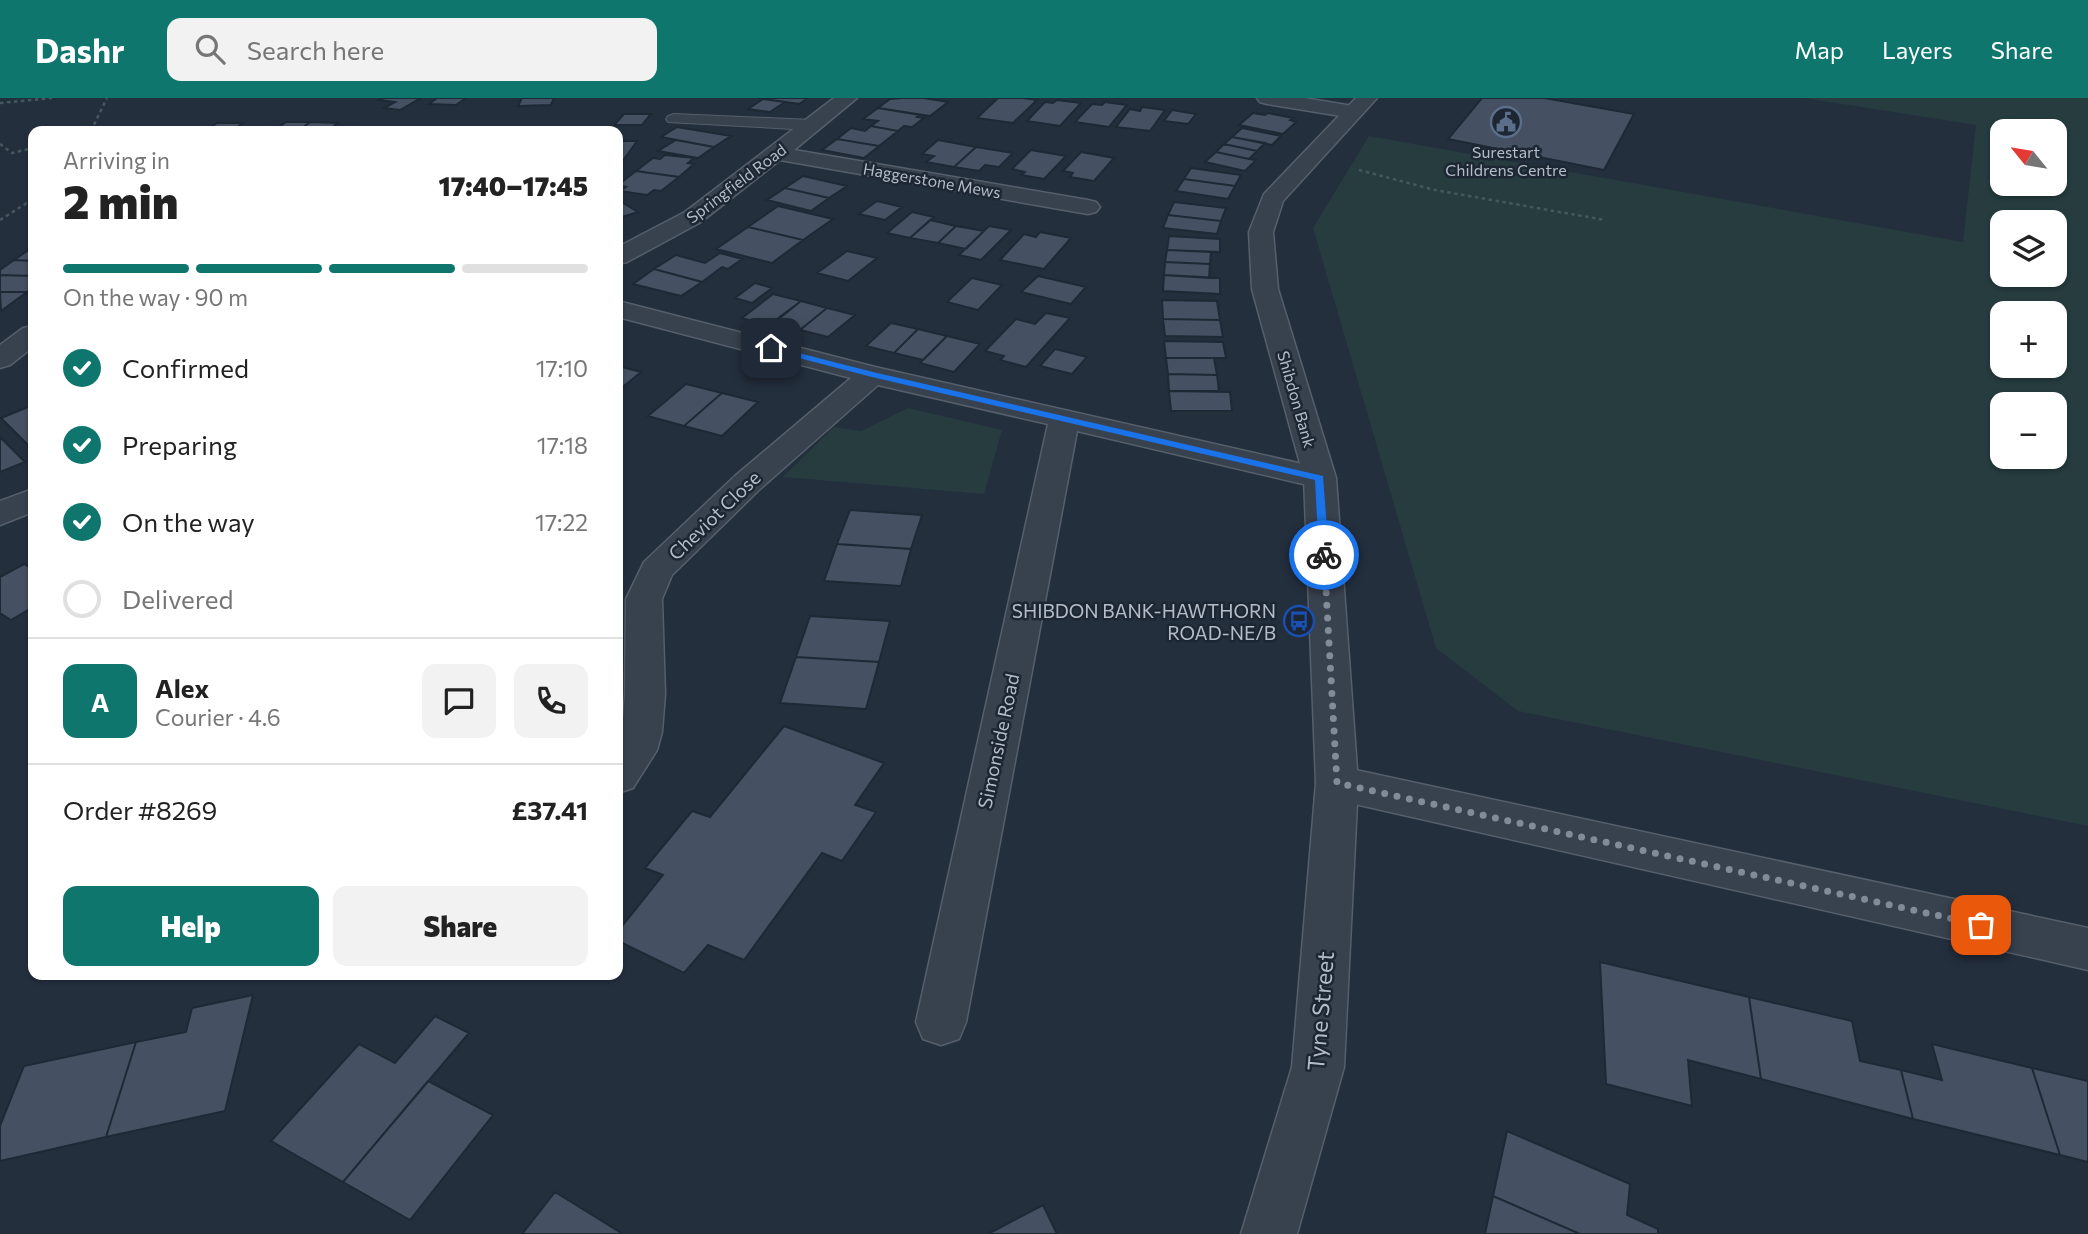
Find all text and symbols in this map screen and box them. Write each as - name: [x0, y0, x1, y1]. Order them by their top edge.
- search box: [167, 18, 657, 81]
- text: Dashr: [35, 29, 125, 70]
- icon: search: [191, 30, 229, 68]
- text: Search here: [247, 34, 384, 65]
- text: Map: [1795, 35, 1844, 64]
- text: Layers: [1882, 35, 1953, 64]
- text: Share: [1991, 35, 2053, 64]
- public building icon: Surestart Childrens Centre: [1489, 105, 1523, 139]
- north arrow: [1990, 119, 2067, 196]
- map controls: [1990, 119, 2067, 469]
- street label: Springfield Road: [682, 139, 790, 227]
- place label: Surestart Childrens Centre: [1445, 142, 1567, 179]
- text: Arriving in: [63, 146, 170, 174]
- street label: Haggerstone Mews: [862, 159, 1002, 201]
- text: 17:40–17:45: [439, 170, 588, 201]
- text: 2 min: [63, 172, 179, 228]
- button: layers: [1990, 210, 2067, 287]
- text: On the way · 90 m: [63, 283, 248, 311]
- button: +: [1990, 301, 2067, 378]
- pin: [741, 318, 801, 378]
- icon: home: [752, 329, 790, 367]
- street label: Shibdon Bank: [1274, 348, 1320, 450]
- icon: check: [63, 349, 101, 387]
- text: Confirmed: [122, 352, 249, 383]
- text: 17:10: [536, 354, 588, 382]
- button: −: [1990, 392, 2067, 469]
- icon: check: [63, 426, 101, 464]
- text: Preparing: [122, 429, 237, 460]
- text: 17:18: [537, 431, 588, 459]
- street label: Cheviot Close: [663, 466, 765, 564]
- icon: check: [63, 503, 101, 541]
- text: On the way: [122, 506, 255, 537]
- text: 17:22: [535, 508, 588, 536]
- courier: [1289, 520, 1359, 590]
- icon: bike: [1305, 536, 1343, 574]
- text: Delivered: [122, 583, 233, 614]
- place label: SHIBDON BANK-HAWTHORN ROAD-NE/B: [1012, 599, 1276, 644]
- bus stop icon: SHIBDON BANK-HAWTHORN ROAD-NE/B: [1282, 604, 1316, 638]
- button: chat: [422, 664, 496, 738]
- button: phone: [514, 664, 588, 738]
- street label: Simonside Road: [972, 671, 1024, 811]
- text: Alex: [155, 672, 209, 703]
- text: A: [91, 686, 109, 717]
- text: Courier · 4.6: [155, 703, 281, 731]
- text: Order #8269: [63, 794, 217, 825]
- text: £37.41: [511, 794, 588, 825]
- button: Help: [63, 886, 319, 966]
- button: Share: [333, 886, 588, 966]
- pin: [1951, 895, 2011, 955]
- icon: bag: [1962, 906, 2000, 944]
- street label: Tyne Street: [1301, 950, 1339, 1072]

